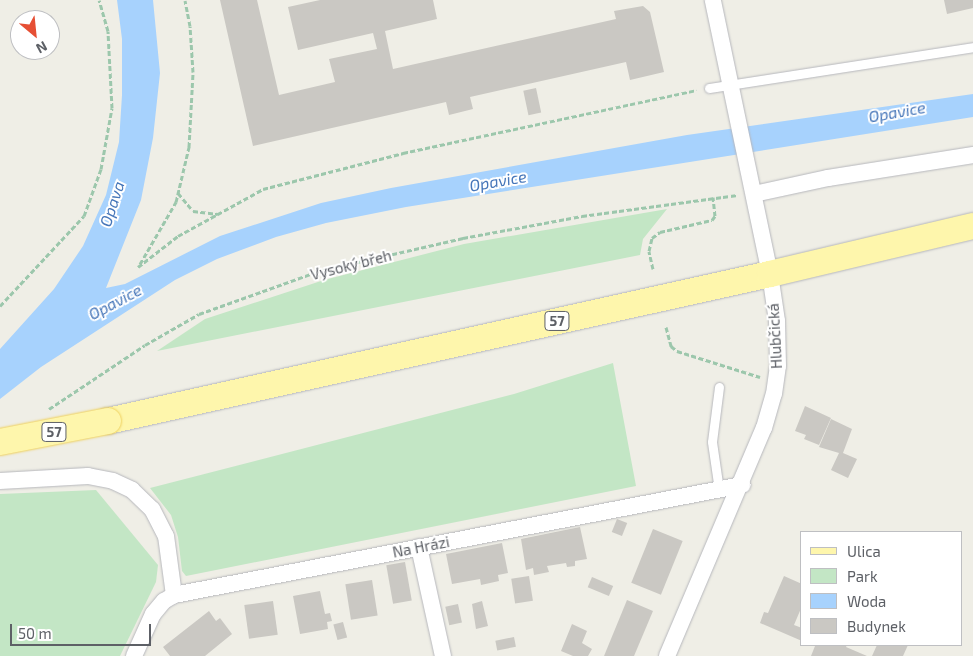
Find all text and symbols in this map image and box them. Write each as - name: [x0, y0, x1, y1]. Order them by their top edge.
- north arrow: [10, 10, 60, 60]
- text: N: [33, 38, 50, 58]
- water label: Opavice: [867, 98, 927, 126]
- water label: Opavice: [468, 167, 528, 195]
- water label: Opava: [96, 179, 128, 229]
- street label: Vysoký břeh: [308, 246, 394, 284]
- water label: Opavice: [85, 280, 145, 324]
- street label: Hlubčická: [764, 303, 786, 369]
- road number: 57: [543, 310, 571, 332]
- road number: 57: [40, 421, 68, 444]
- legend: [800, 531, 963, 646]
- street label: Na Hrázi: [391, 533, 451, 561]
- text: Ulica: [847, 542, 881, 560]
- text: Park: [847, 567, 878, 585]
- text: Woda: [847, 592, 886, 610]
- scale bar: [12, 614, 154, 646]
- text: Budynek: [847, 617, 906, 635]
- text: 50 m: [18, 624, 52, 642]

